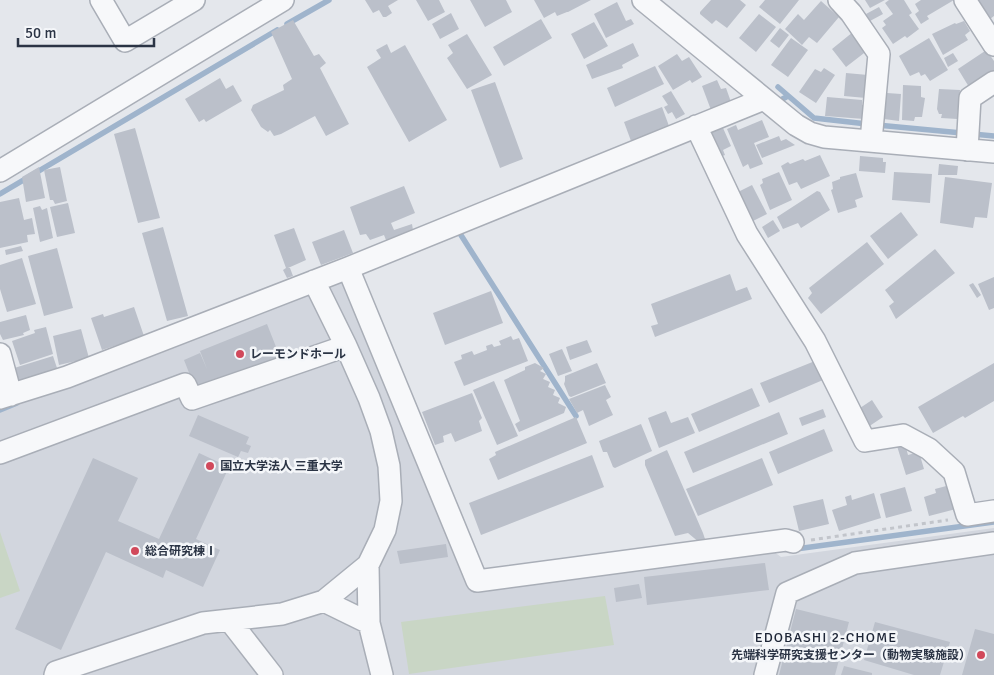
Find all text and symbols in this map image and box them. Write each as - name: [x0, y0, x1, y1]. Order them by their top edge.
- scale bar: [18, 15, 154, 47]
- text: 50 m: [25, 24, 56, 42]
- place label: レーモンドホール: [250, 347, 346, 362]
- marker: レーモンドホール: [234, 348, 246, 360]
- place label: 国立大学法人 三重大学: [220, 459, 343, 474]
- marker: 国立大学法人 三重大学: [204, 460, 216, 472]
- place label: 総合研究棟Ⅰ: [145, 544, 217, 559]
- marker: 総合研究棟Ⅰ: [129, 545, 141, 557]
- district label: EDOBASHI 2-CHOME: [755, 629, 897, 646]
- place label: 先端科学研究支援センター（動物実験施設）: [731, 648, 971, 663]
- marker: 先端科学研究支援センター（動物実験施設）: [975, 649, 987, 661]

